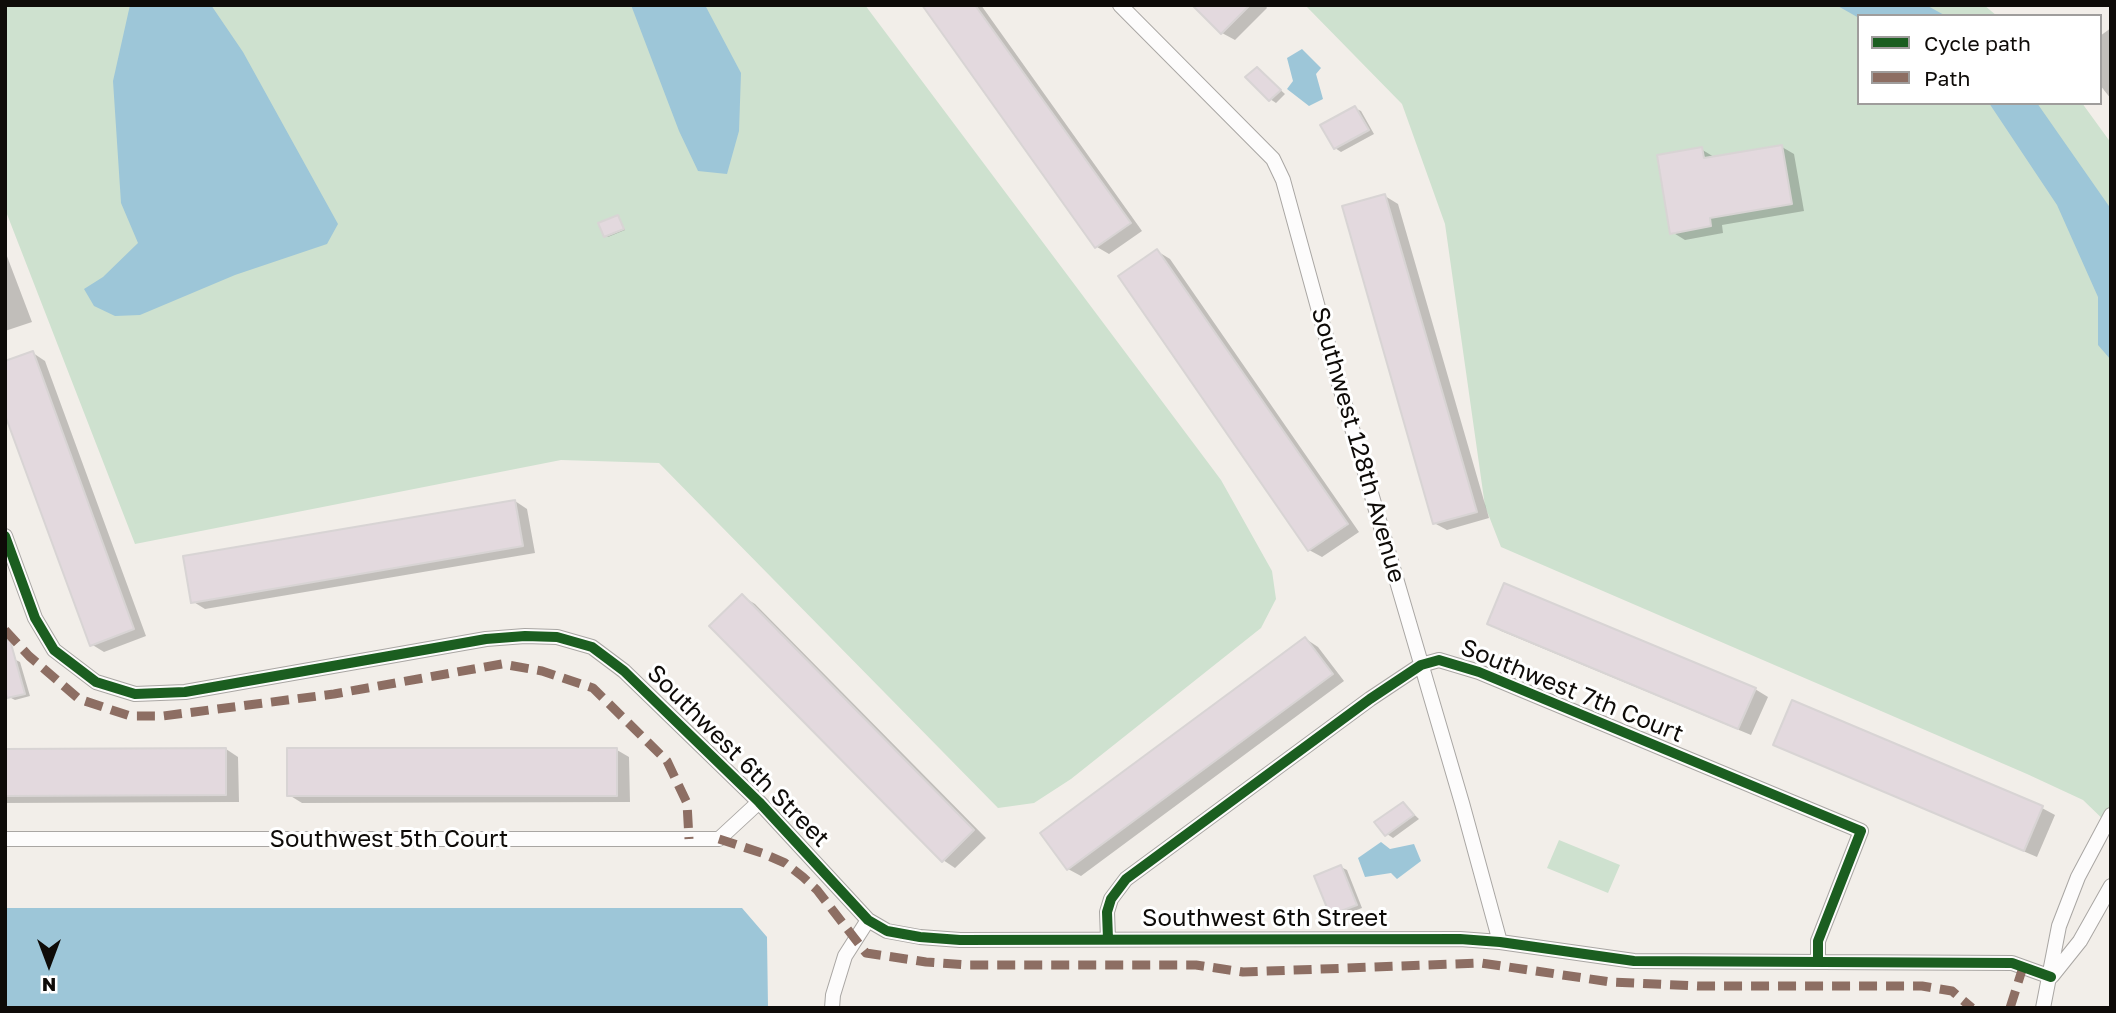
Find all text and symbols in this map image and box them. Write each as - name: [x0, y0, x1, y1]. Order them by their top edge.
- legend: [1857, 14, 2102, 105]
- text: Cycle path: [1924, 30, 2031, 56]
- text: Path: [1924, 65, 1971, 91]
- street label: Southwest 128th Avenue: [1305, 304, 1411, 586]
- street label: Southwest 7th Court: [1456, 633, 1688, 749]
- street label: Southwest 6th Street: [641, 659, 835, 853]
- street label: Southwest 5th Court: [270, 825, 508, 853]
- street label: Southwest 6th Street: [1142, 904, 1388, 932]
- north arrow: [14, 929, 84, 999]
- text: N: [42, 974, 56, 997]

